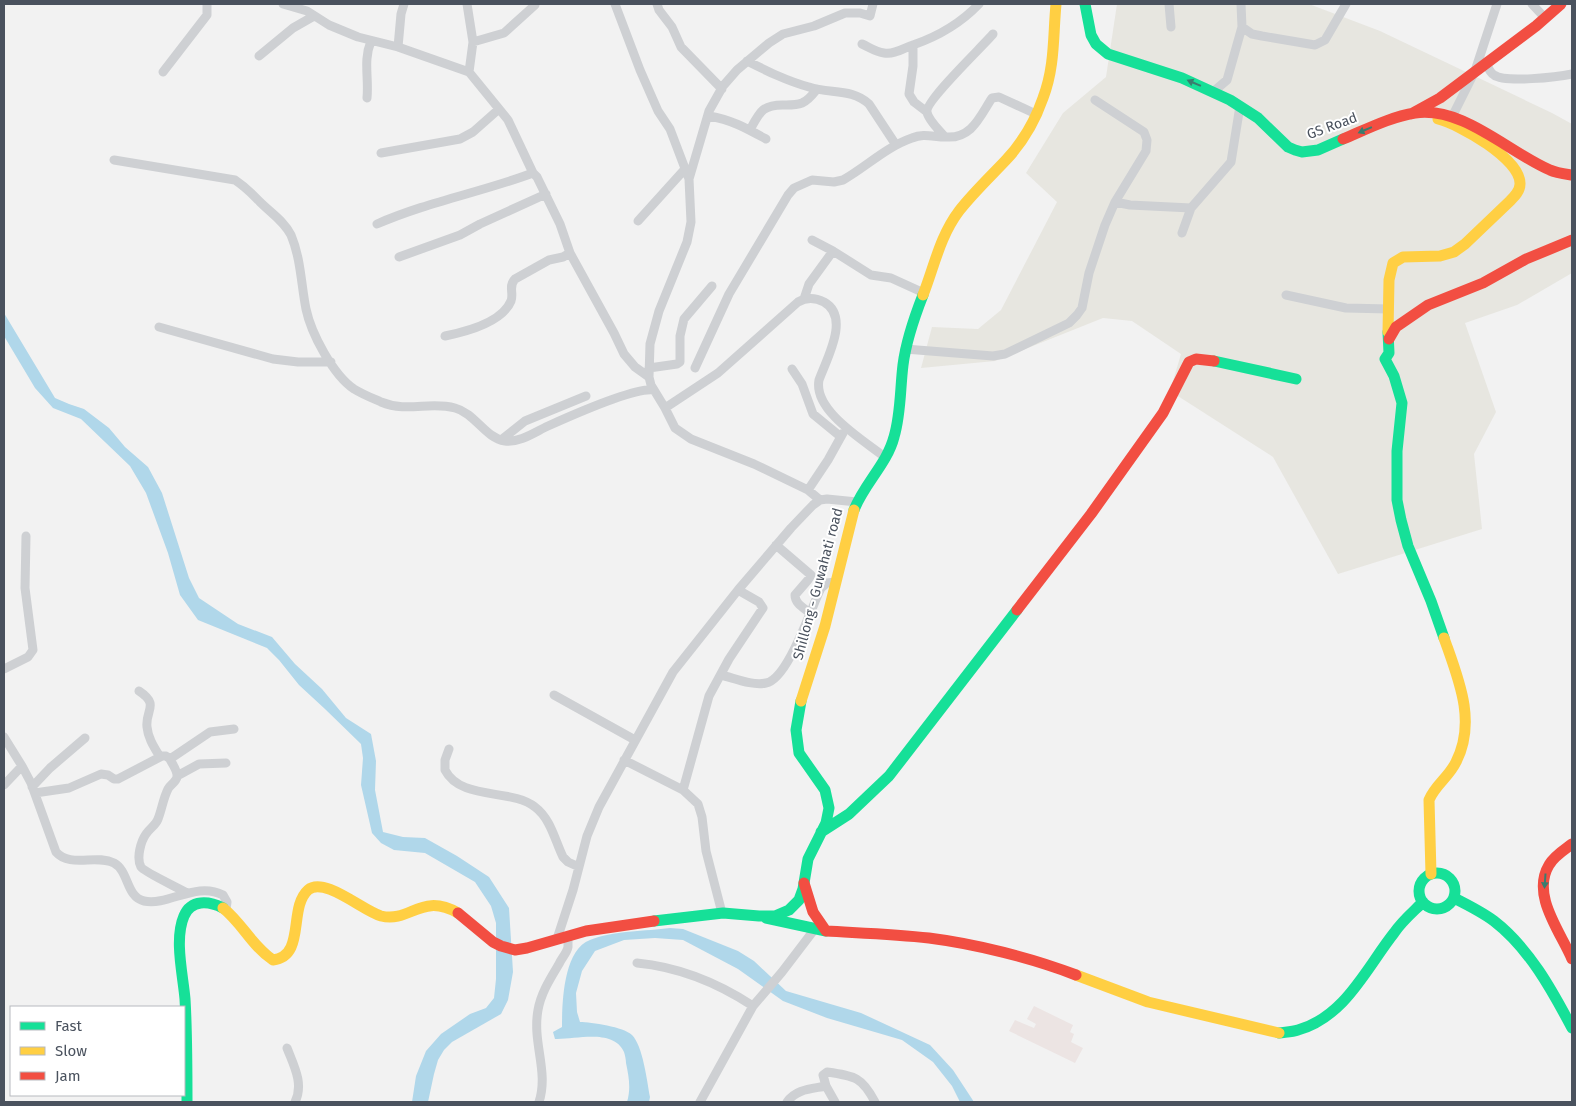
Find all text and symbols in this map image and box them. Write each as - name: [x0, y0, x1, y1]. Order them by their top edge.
- one-way arrow: [1186, 79, 1201, 86]
- street label: GS Road: [1304, 109, 1360, 143]
- one-way arrow: [1358, 127, 1372, 135]
- street label: Shillong - Guwahati road: [790, 506, 846, 662]
- one-way arrow: [1540, 873, 1548, 889]
- legend: [10, 1006, 185, 1096]
- text: Fast: [55, 1017, 82, 1035]
- text: Slow: [55, 1042, 87, 1060]
- text: Jam: [55, 1067, 81, 1085]

